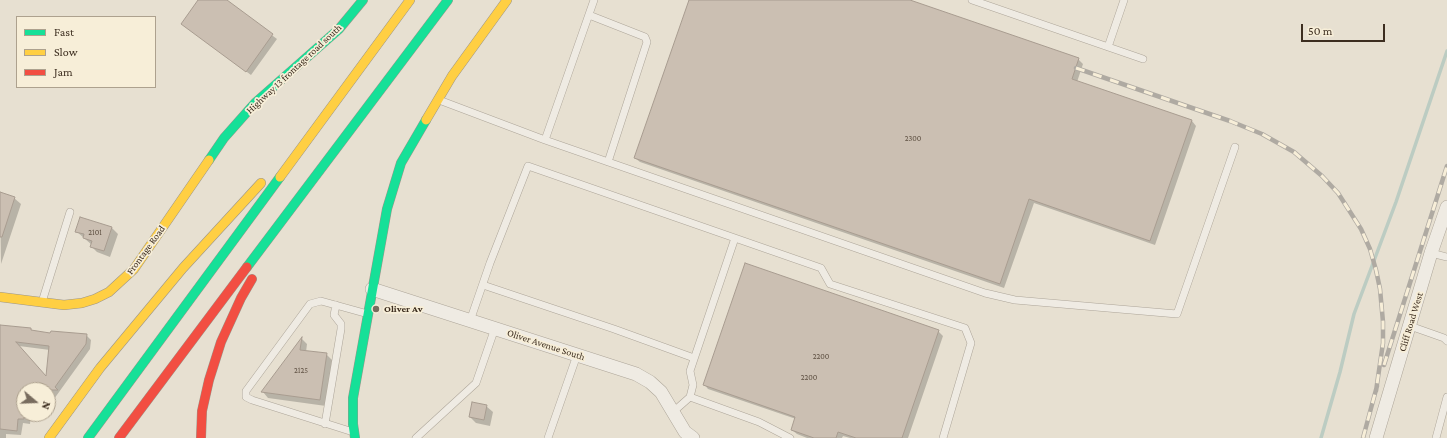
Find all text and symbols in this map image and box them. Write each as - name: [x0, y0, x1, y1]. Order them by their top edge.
- legend: [16, 16, 156, 88]
- scale bar: [1303, 16, 1387, 42]
- street label: Highway 13 frontage road south: [244, 22, 344, 116]
- text: 50 m: [1308, 24, 1332, 38]
- text: Fast: [54, 25, 74, 39]
- text: Slow: [54, 45, 78, 59]
- text: Jam: [54, 65, 73, 79]
- house number: 2300: [905, 134, 921, 144]
- street label: Frontage Road: [124, 223, 168, 277]
- house number: 2101: [88, 228, 102, 238]
- street label: Cliff Road West: [1396, 291, 1426, 353]
- place label: Oliver Av: [384, 303, 423, 315]
- marker: Oliver Av: [371, 304, 381, 314]
- street label: Oliver Avenue South: [506, 327, 586, 363]
- house number: 2200: [813, 352, 829, 362]
- house number: 2125: [294, 366, 308, 376]
- house number: 2200: [801, 373, 817, 383]
- north arrow: [16, 382, 56, 422]
- text: N: [40, 400, 53, 411]

